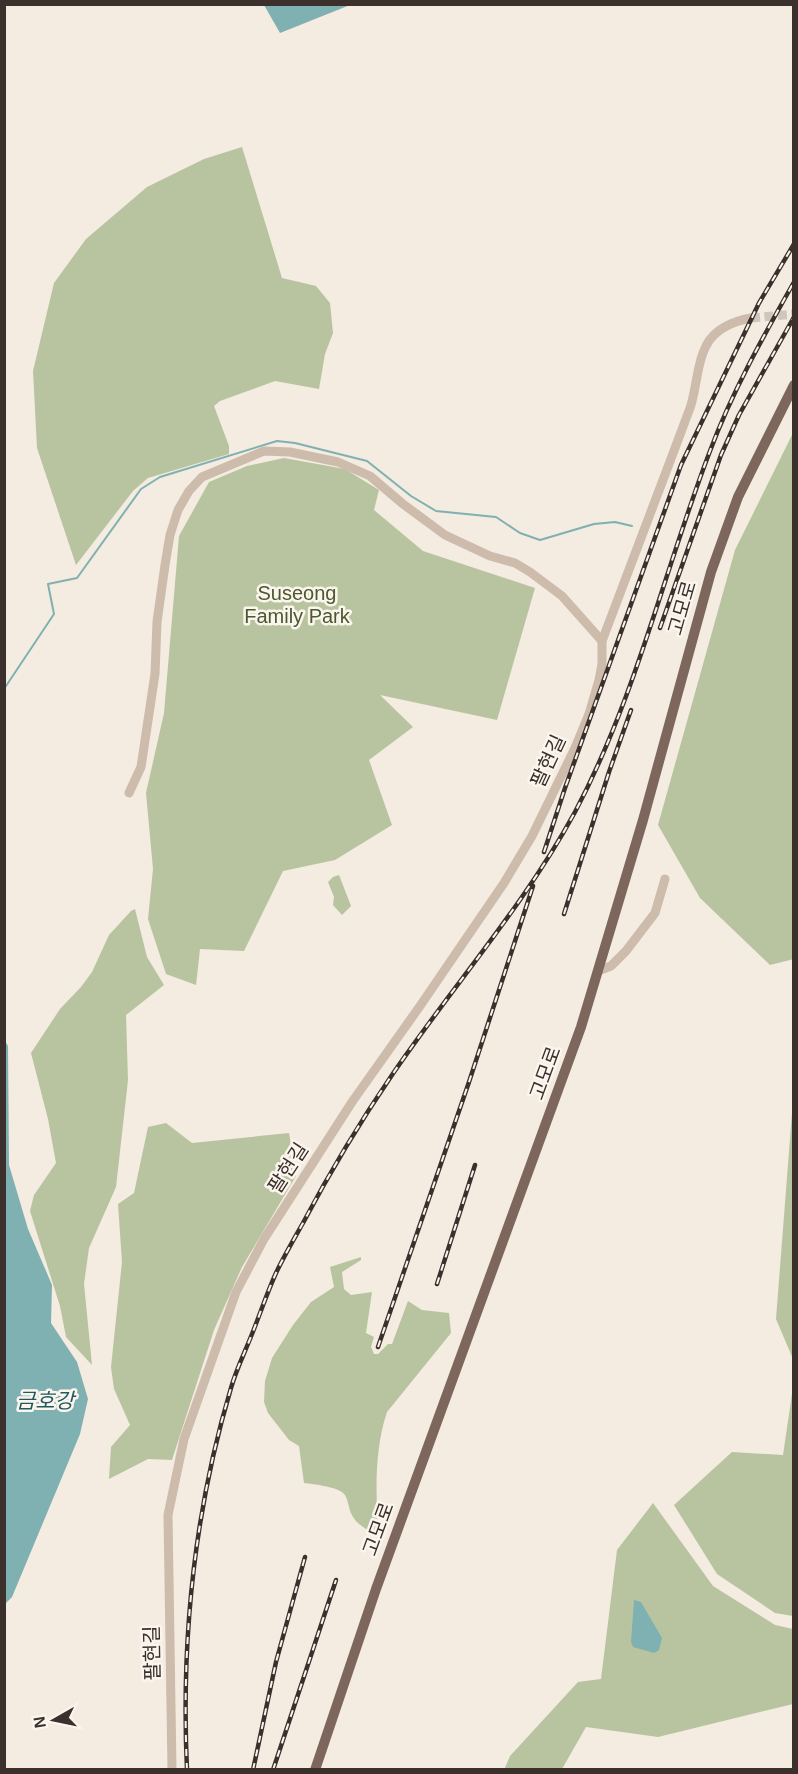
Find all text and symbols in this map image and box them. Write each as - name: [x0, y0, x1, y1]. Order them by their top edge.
- street label: 고모로: [664, 578, 700, 638]
- park label: Suseong Family Park: [244, 582, 351, 627]
- street label: 팔현길: [526, 731, 570, 791]
- street label: 고모로: [525, 1043, 565, 1103]
- street label: 팔현길: [264, 1139, 312, 1197]
- water label: 금호강: [16, 1389, 77, 1412]
- street label: 고모로: [358, 1499, 398, 1559]
- street label: 팔현길: [141, 1625, 163, 1681]
- north arrow: [24, 1690, 84, 1750]
- text: N: [30, 1715, 49, 1729]

